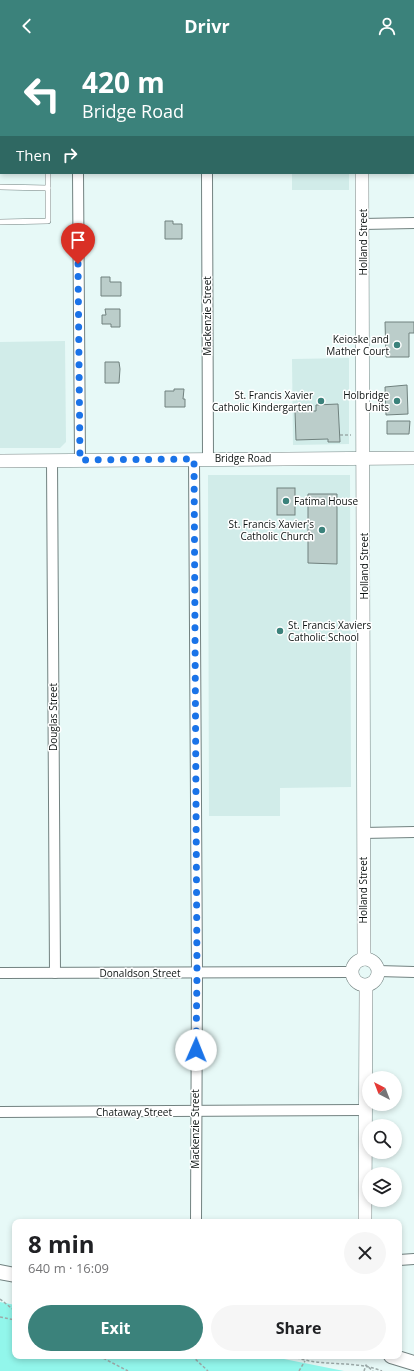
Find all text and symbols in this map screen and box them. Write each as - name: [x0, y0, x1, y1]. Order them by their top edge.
- text: Drivr: [184, 14, 230, 38]
- icon: back: [16, 15, 38, 37]
- icon: person: [376, 15, 398, 37]
- text: 420 m: [82, 63, 165, 101]
- icon: left: [16, 68, 68, 120]
- text: Bridge Road: [82, 99, 184, 123]
- icon: right: [59, 144, 81, 166]
- text: Then: [16, 145, 51, 165]
- street label: Holland Street: [356, 208, 370, 275]
- pin: [61, 223, 95, 264]
- icon: arrive: [67, 229, 89, 251]
- street label: Mackenzie Street: [200, 276, 214, 356]
- place label: Keioske and Mather Court: [326, 332, 389, 358]
- marker: Keioske and Mather Court: [392, 340, 402, 350]
- place label: St. Francis Xavier Catholic Kindergarten: [212, 388, 313, 414]
- place label: Holbridge Units: [343, 388, 389, 414]
- marker: St. Francis Xavier Catholic Kindergarten: [316, 396, 326, 406]
- marker: Holbridge Units: [392, 396, 402, 406]
- street label: Bridge Road: [215, 451, 271, 465]
- place label: Fatima House: [294, 494, 359, 508]
- marker: Fatima House: [281, 496, 291, 506]
- place label: St. Francis Xavier's Catholic Church: [229, 517, 314, 543]
- marker: St. Francis Xavier's Catholic Church: [317, 525, 327, 535]
- street label: Holland Street: [357, 532, 371, 599]
- place label: St. Francis Xaviers Catholic School: [288, 618, 371, 644]
- marker: St. Francis Xaviers Catholic School: [275, 626, 285, 636]
- street label: Douglas Street: [46, 682, 60, 751]
- street label: Holland Street: [356, 856, 370, 923]
- street label: Donaldson Street: [99, 966, 181, 980]
- position arrow: [175, 1029, 217, 1071]
- north arrow: [362, 1071, 402, 1111]
- map controls: [362, 1071, 402, 1207]
- street label: Mackenzie Street: [188, 1089, 202, 1169]
- street label: Chataway Street: [96, 1105, 172, 1119]
- button: search: [362, 1119, 402, 1159]
- button: layers: [362, 1167, 402, 1207]
- text: 8 min: [28, 1227, 95, 1260]
- button: close: [344, 1232, 386, 1274]
- text: 640 m · 16:09: [28, 1259, 109, 1277]
- button: Exit: [28, 1305, 203, 1351]
- button: Share: [211, 1305, 386, 1351]

